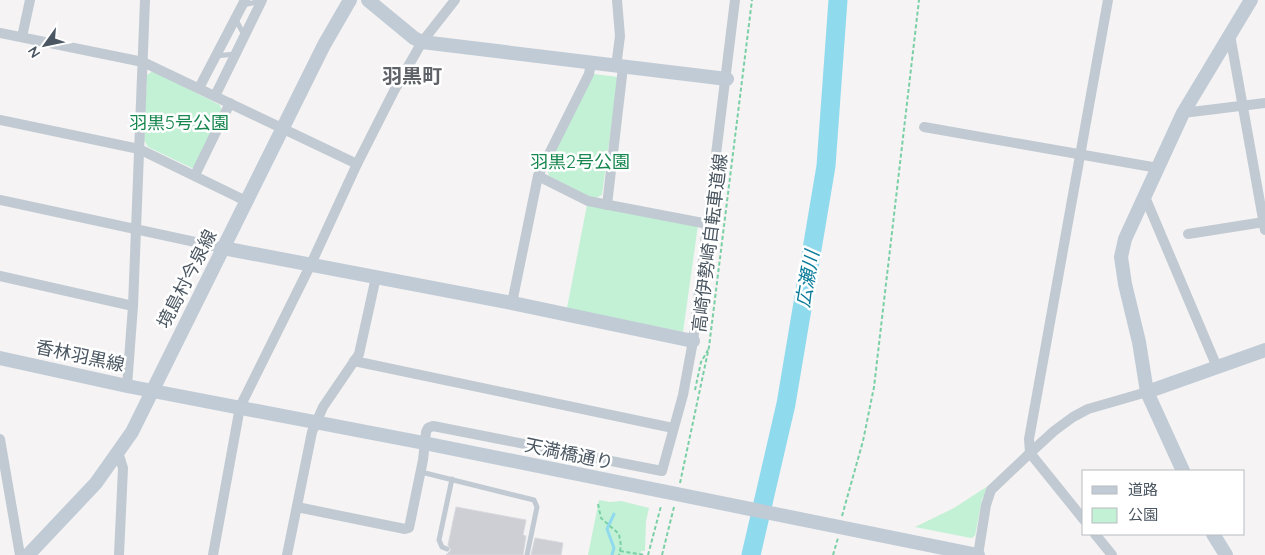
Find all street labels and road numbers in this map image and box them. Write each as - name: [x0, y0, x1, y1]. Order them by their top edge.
- street label: 高崎伊勢崎自転車道線: [687, 152, 732, 334]
- street label: 境島村今泉線: [152, 225, 221, 332]
- street label: 香林羽黒線: [34, 335, 127, 376]
- street label: 天満橋通り: [523, 433, 616, 474]

